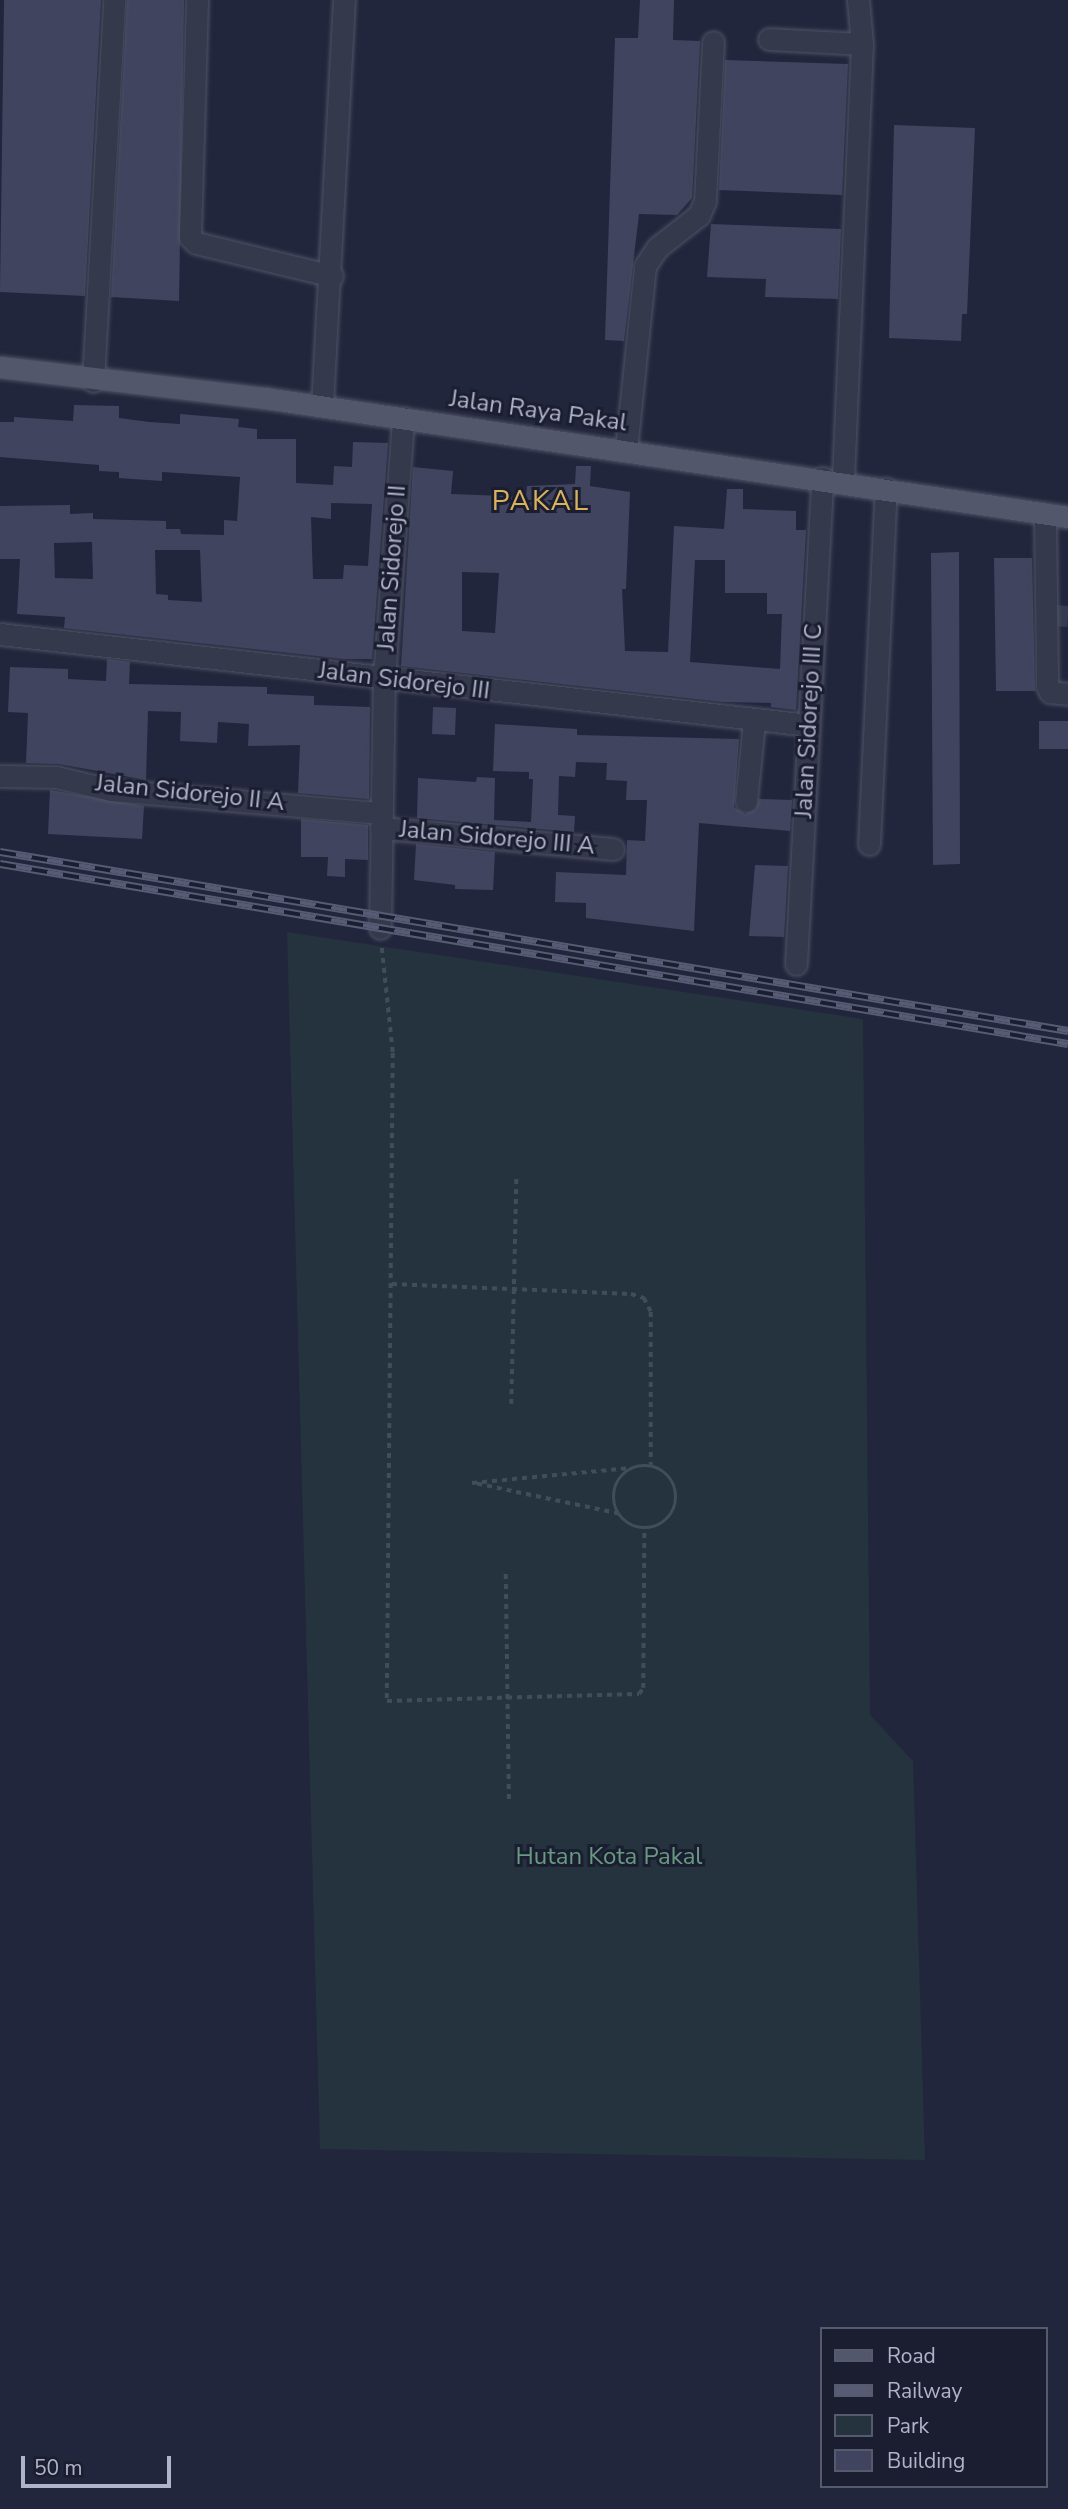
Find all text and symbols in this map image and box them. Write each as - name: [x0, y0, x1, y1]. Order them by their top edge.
- street label: Jalan Raya Pakal: [447, 384, 629, 438]
- street label: Jalan Sidorejo II: [372, 484, 412, 652]
- district label: PAKAL: [492, 484, 590, 518]
- street label: Jalan Sidorejo III C: [790, 623, 828, 819]
- street label: Jalan Sidorejo III: [317, 656, 491, 706]
- street label: Jalan Sidorejo II A: [94, 769, 286, 817]
- street label: Jalan Sidorejo III A: [398, 815, 596, 861]
- park label: Hutan Kota Pakal: [516, 1843, 702, 1871]
- legend: [820, 2327, 1047, 2488]
- text: Road: [887, 2342, 936, 2370]
- text: Railway: [887, 2377, 962, 2405]
- text: Park: [887, 2412, 929, 2440]
- scale bar: [24, 2442, 175, 2486]
- text: Building: [887, 2447, 965, 2475]
- text: 50 m: [34, 2454, 83, 2482]

